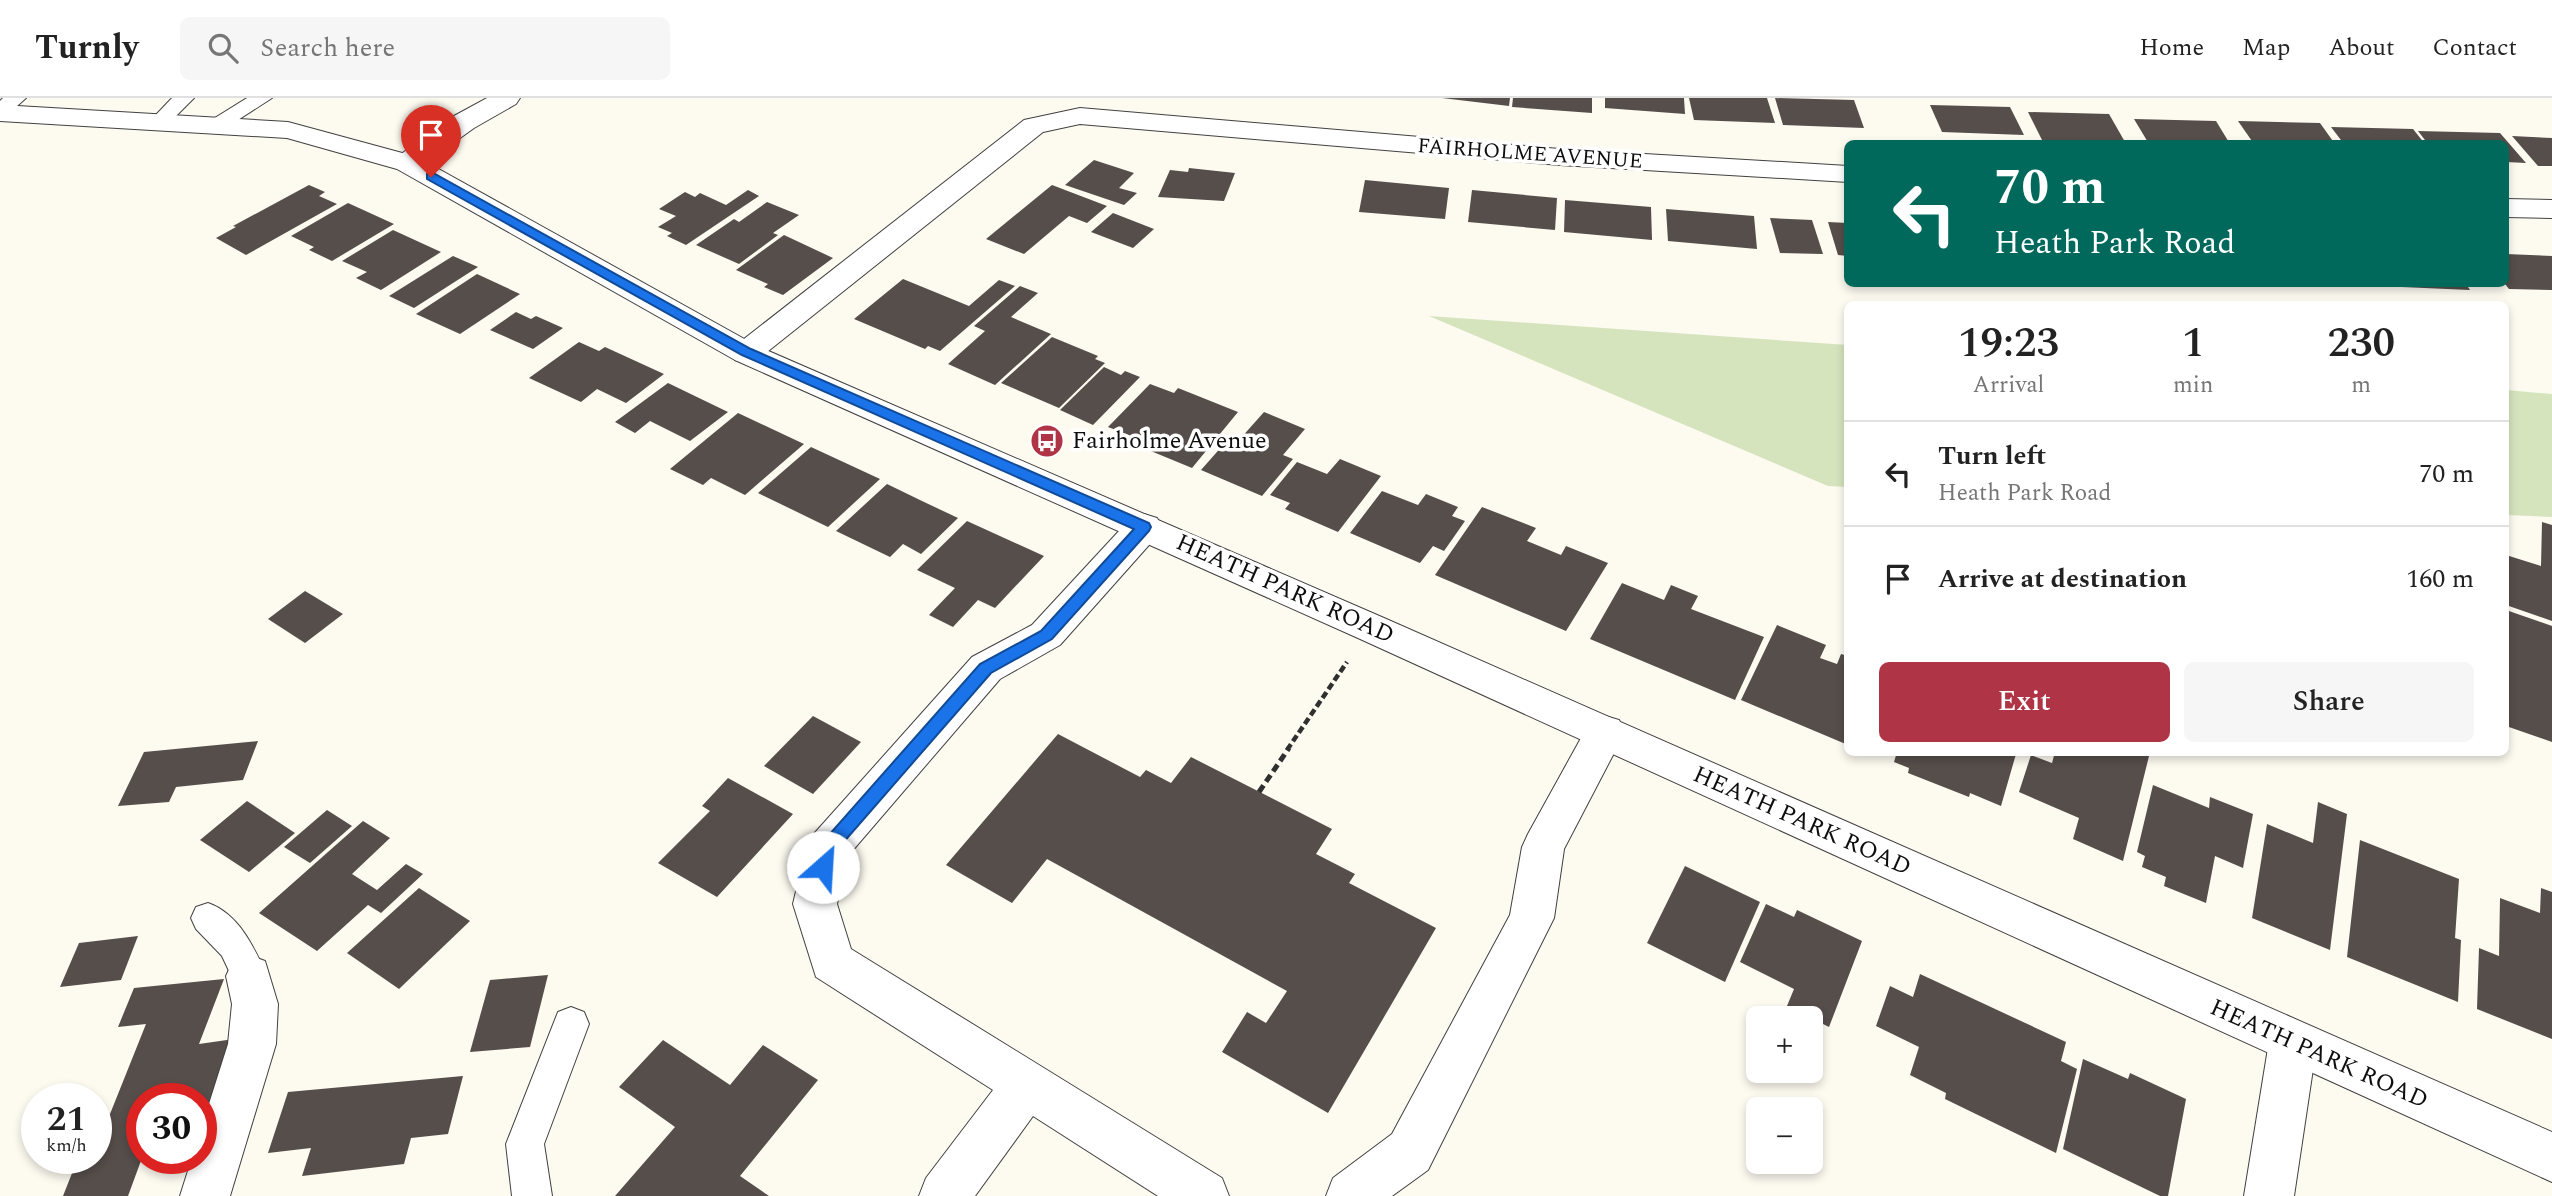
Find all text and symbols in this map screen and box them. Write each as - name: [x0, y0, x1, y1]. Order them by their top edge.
- search box: [180, 17, 670, 80]
- text: Turnly: [35, 23, 138, 73]
- text: Search here: [260, 28, 395, 68]
- icon: search: [204, 29, 242, 67]
- text: Home: [2139, 30, 2204, 66]
- text: Map: [2242, 30, 2290, 66]
- text: About: [2328, 30, 2394, 66]
- text: Contact: [2432, 30, 2517, 66]
- pin: [401, 105, 461, 177]
- icon: arrive: [412, 116, 450, 154]
- street label: FAIRHOLME AVENUE: [1416, 130, 1644, 178]
- text: 70 m: [1994, 151, 2105, 226]
- icon: left: [1879, 168, 1970, 259]
- text: Heath Park Road: [1994, 219, 2235, 268]
- text: 19:23: [1958, 312, 2059, 375]
- text: 1: [2182, 312, 2204, 375]
- text: 230: [2327, 312, 2395, 375]
- text: Arrival: [1973, 368, 2044, 403]
- text: min: [2173, 368, 2213, 403]
- text: m: [2351, 368, 2371, 403]
- bus stop icon: Fairholme Avenue: [1028, 422, 1066, 460]
- place label: Fairholme Avenue: [1072, 423, 1267, 459]
- text: Turn left: [1938, 436, 2046, 476]
- text: 70 m: [2419, 454, 2474, 494]
- icon: left: [1879, 455, 1917, 493]
- text: Heath Park Road: [1938, 476, 2111, 511]
- street label: HEATH PARK ROAD: [1170, 525, 1400, 653]
- text: Arrive at destination: [1938, 559, 2187, 599]
- text: 160 m: [2406, 559, 2474, 599]
- icon: arrive: [1879, 560, 1917, 598]
- button: Exit: [1879, 662, 2170, 742]
- button: Share: [2184, 662, 2474, 742]
- street label: HEATH PARK ROAD: [1687, 757, 1917, 885]
- position arrow: [786, 830, 860, 904]
- street label: HEATH PARK ROAD: [2204, 990, 2434, 1118]
- map controls: [1746, 1006, 1823, 1174]
- button: +: [1746, 1006, 1823, 1083]
- speed limit sign: 30: [126, 1083, 217, 1174]
- text: 21: [47, 1093, 86, 1146]
- button: −: [1746, 1097, 1823, 1174]
- text: km/h: [46, 1132, 87, 1159]

